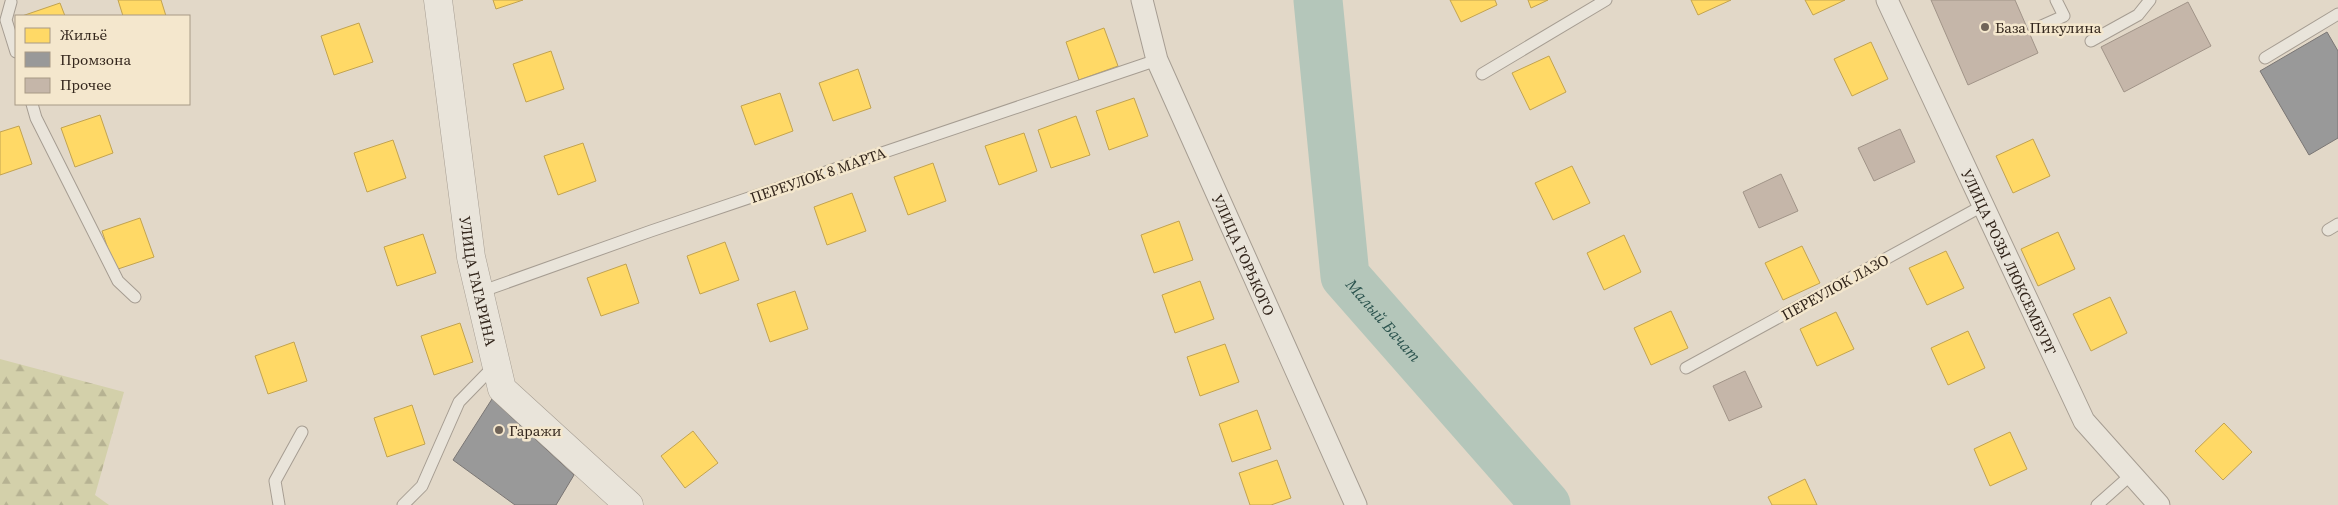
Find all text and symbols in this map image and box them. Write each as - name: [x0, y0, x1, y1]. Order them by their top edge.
- legend: [15, 15, 190, 105]
- place label: База Пикулина: [1995, 17, 2102, 38]
- marker: База Пикулина: [1979, 21, 1991, 33]
- text: Жильё: [60, 24, 108, 45]
- text: Промзона: [60, 49, 131, 70]
- text: Прочее: [60, 74, 112, 95]
- street label: ПЕРЕУЛОК 8 МАРТА: [747, 142, 889, 208]
- street label: УЛИЦА РОЗЫ ЛЮКСЕМБУРГ: [1957, 165, 2062, 358]
- street label: УЛИЦА ГОРЬКОГО: [1208, 190, 1280, 319]
- street label: УЛИЦА ГАГАРИНА: [455, 215, 502, 348]
- street label: ПЕРЕУЛОК ЛАЗО: [1777, 249, 1893, 325]
- water label: Малый Бачат: [1341, 273, 1426, 366]
- place label: Гаражи: [509, 420, 562, 441]
- marker: Гаражи: [493, 424, 505, 436]

